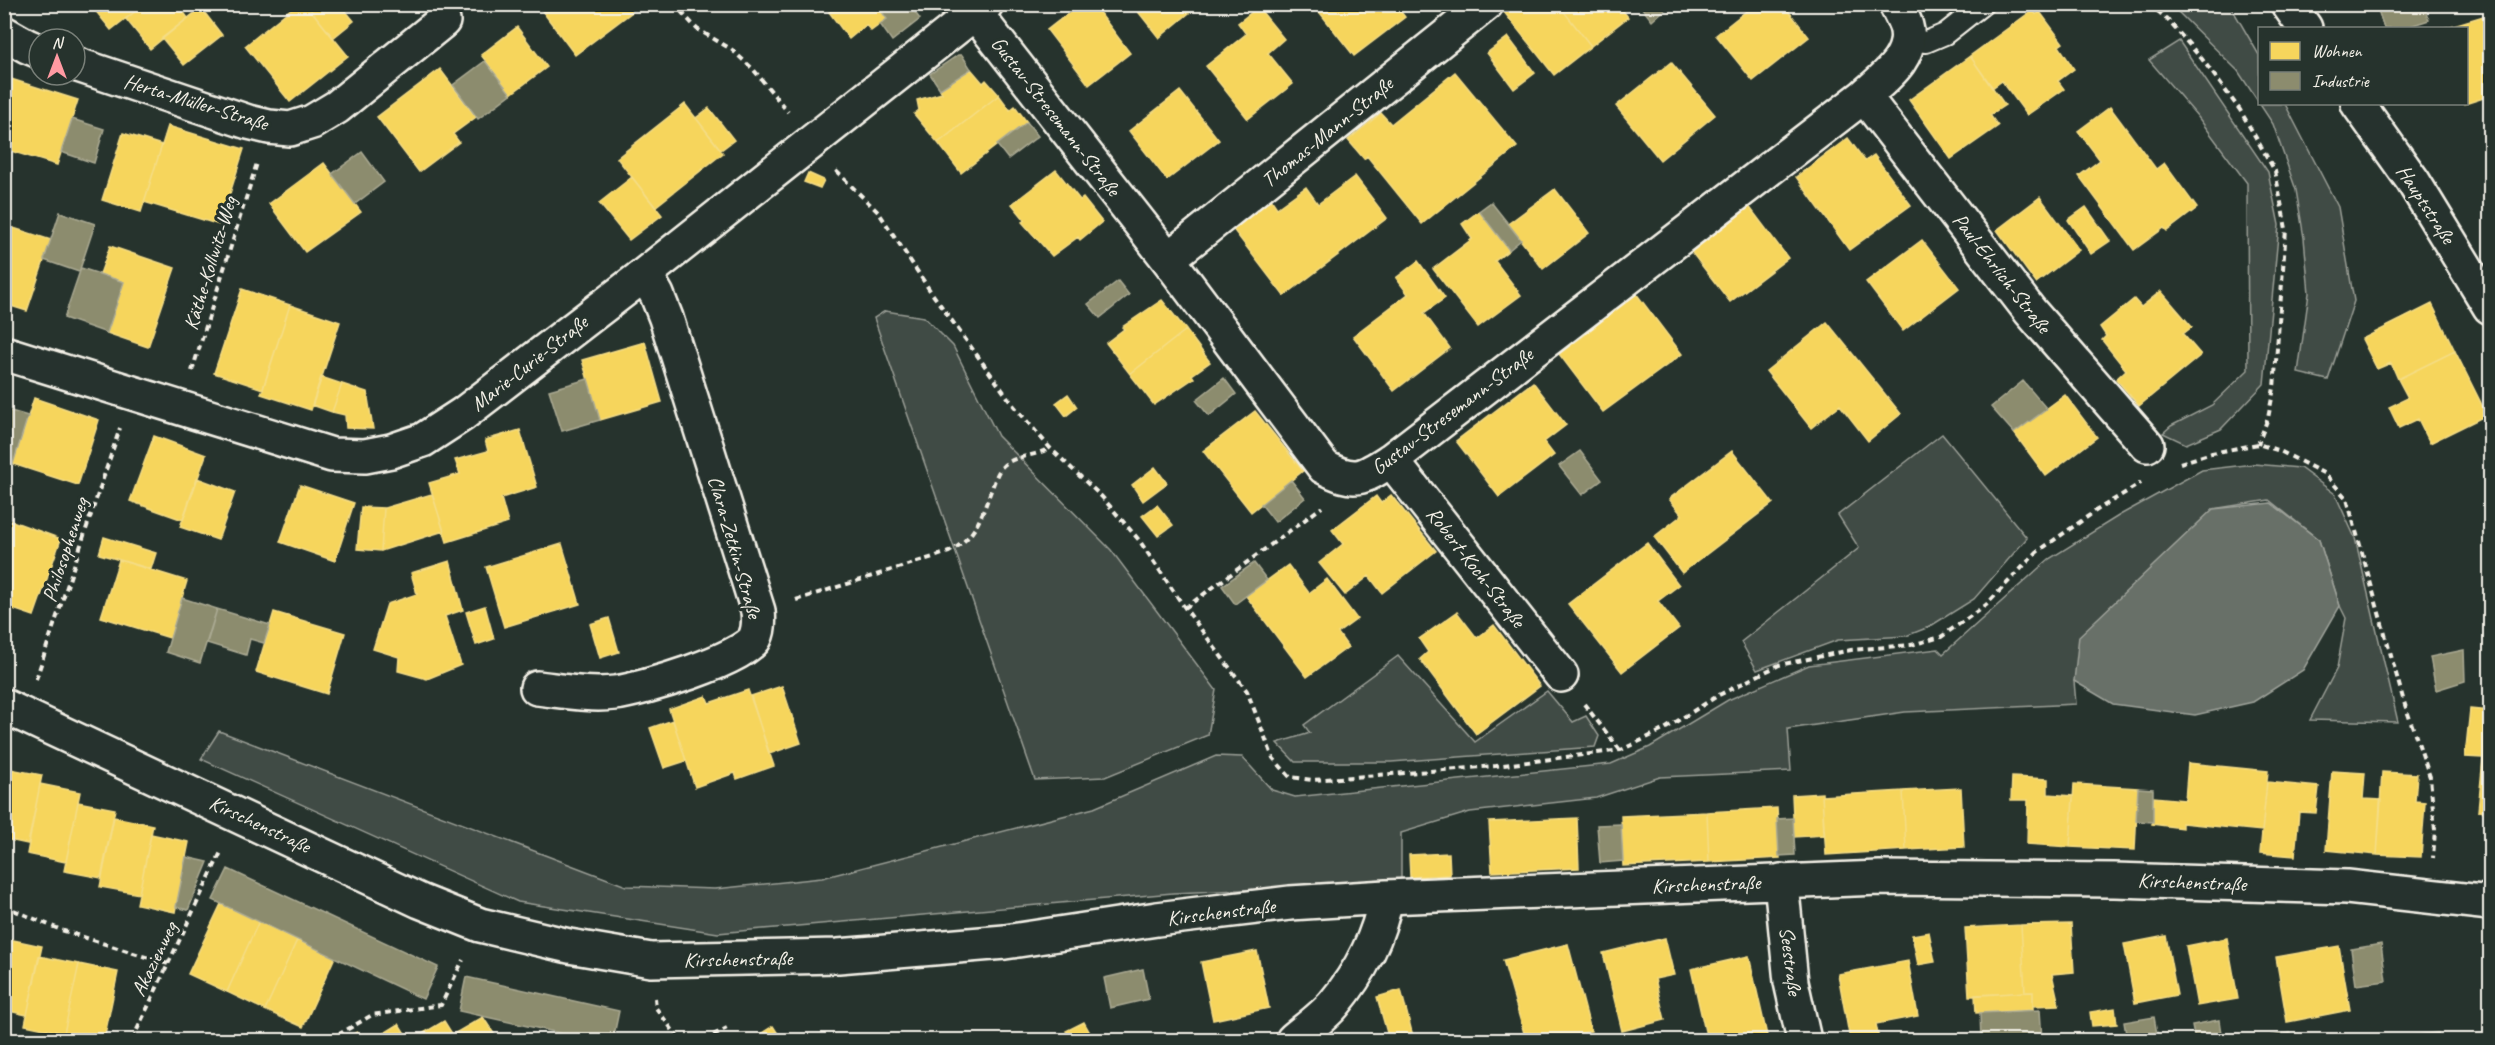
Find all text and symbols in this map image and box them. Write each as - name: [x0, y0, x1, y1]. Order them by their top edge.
- north arrow: [27, 27, 87, 87]
- legend: [2258, 27, 2468, 105]
- street label: Gustav-Stresemann-Straße: [985, 31, 1128, 203]
- text: N: [52, 33, 65, 53]
- text: Wohnen: [2312, 40, 2363, 62]
- street label: Herta-Müller-Straße: [121, 68, 273, 137]
- street label: Thomas-Mann-Straße: [1256, 70, 1400, 193]
- text: Industrie: [2312, 70, 2370, 92]
- street label: Hauptstraße: [2391, 160, 2462, 250]
- street label: Käthe-Kollwitz-Weg: [177, 191, 243, 333]
- street label: Paul-Ehrlich-Straße: [1947, 208, 2058, 340]
- street label: Marie-Curie-Straße: [465, 308, 594, 417]
- street label: Gustav-Stresemann-Straße: [1366, 340, 1540, 480]
- street label: Clara-Zetkin-Straße: [702, 473, 768, 623]
- street label: Philosophenweg: [36, 493, 95, 605]
- street label: Robert-Koch-Straße: [1421, 501, 1533, 634]
- street label: Kirschenstraße: [205, 789, 317, 860]
- street label: Kirschenstraße: [2137, 867, 2249, 897]
- street label: Kirschenstraße: [1651, 869, 1763, 899]
- street label: Kirschenstraße: [1166, 892, 1279, 932]
- street label: Akazienweg: [125, 916, 184, 1000]
- street label: Seestraße: [1774, 925, 1808, 999]
- street label: Kirschenstraße: [683, 945, 795, 973]

